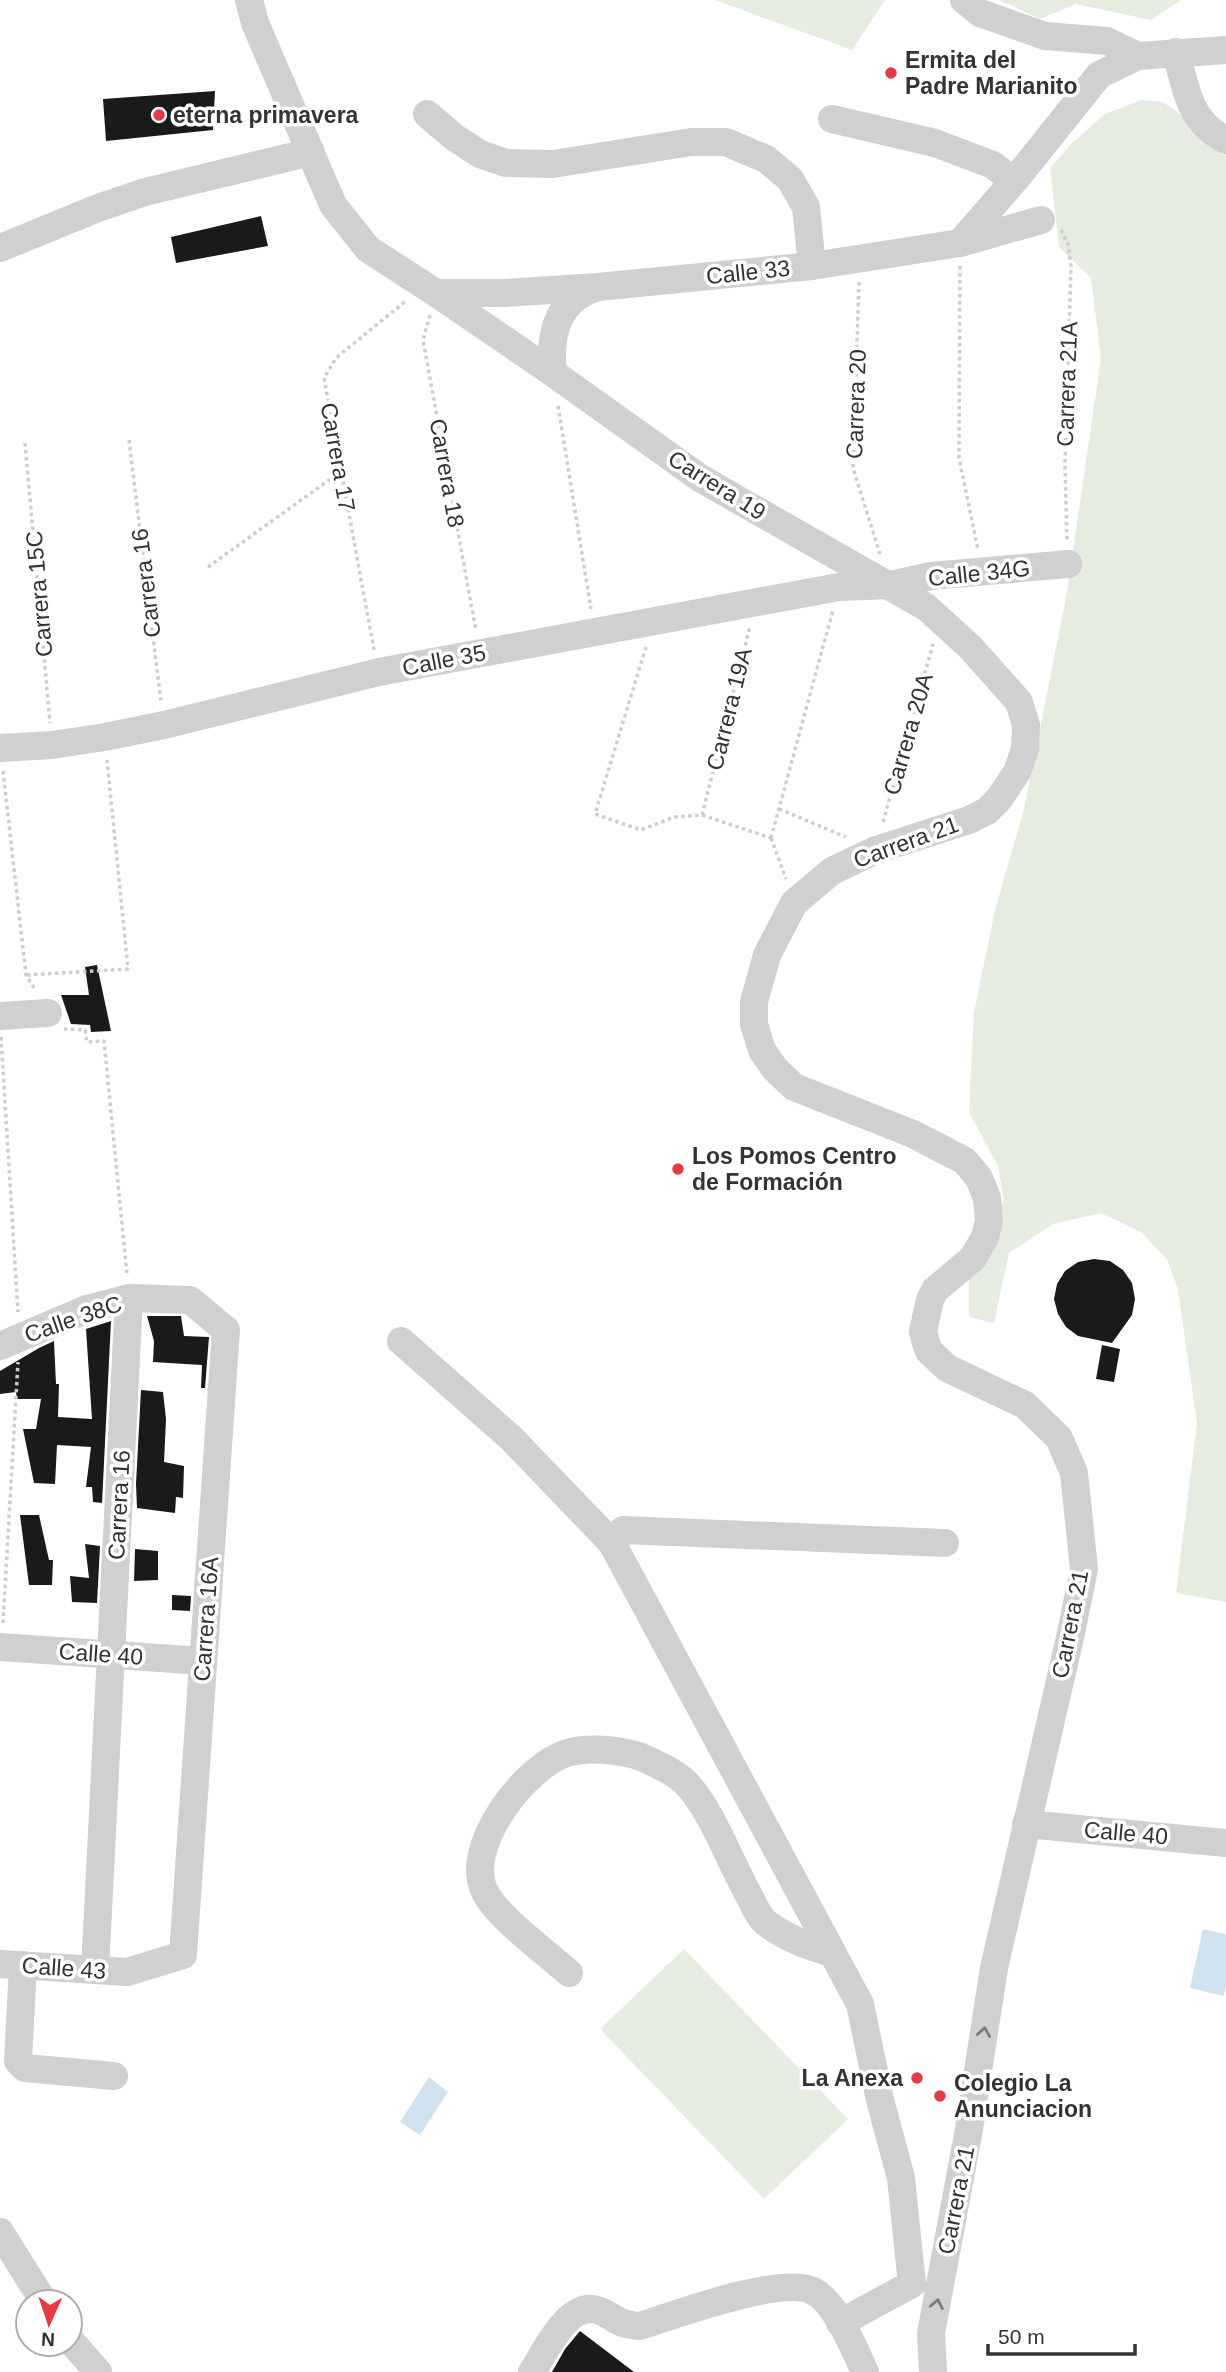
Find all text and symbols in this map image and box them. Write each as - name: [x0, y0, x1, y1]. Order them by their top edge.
- place label: Ermita del Padre Marianito: [905, 47, 1078, 99]
- marker: Ermita del Padre Marianito: [883, 65, 899, 81]
- place label: eterna primavera: [173, 102, 359, 128]
- marker: eterna primavera: [151, 107, 167, 123]
- street label: Calle 33: [705, 255, 791, 289]
- street label: Carrera 21A: [1052, 320, 1082, 447]
- street label: Carrera 20: [841, 349, 871, 459]
- street label: Carrera 17: [316, 401, 360, 513]
- street label: Carrera 18: [425, 417, 469, 529]
- street label: Carrera 19: [663, 445, 771, 525]
- street label: Carrera 16: [126, 527, 166, 639]
- street label: Carrera 15C: [21, 530, 57, 658]
- street label: Calle 34G: [927, 555, 1031, 591]
- street label: Calle 35: [400, 639, 488, 681]
- street label: Carrera 19A: [701, 644, 757, 773]
- street label: Carrera 20A: [878, 670, 938, 798]
- street label: Carrera 21: [850, 811, 962, 873]
- place label: Los Pomos Centro de Formación: [692, 1143, 896, 1195]
- marker: Los Pomos Centro de Formación: [670, 1161, 686, 1177]
- street label: Calle 38C: [21, 1290, 125, 1348]
- street label: Carrera 16: [103, 1449, 135, 1561]
- street label: Carrera 16A: [189, 1555, 223, 1682]
- street label: Carrera 21: [1047, 1568, 1093, 1680]
- street label: Calle 40: [58, 1638, 144, 1670]
- street label: Calle 40: [1083, 1816, 1169, 1850]
- street label: Calle 43: [21, 1952, 107, 1984]
- one-way arrow: [976, 2026, 991, 2038]
- place label: La Anexa: [802, 2065, 903, 2091]
- marker: La Anexa: [909, 2070, 925, 2086]
- place label: Colegio La Anunciacion: [954, 2070, 1092, 2122]
- marker: Colegio La Anunciacion: [932, 2088, 948, 2104]
- street label: Carrera 21: [933, 2144, 979, 2256]
- north arrow: [14, 2288, 84, 2358]
- one-way arrow: [928, 2298, 943, 2310]
- scale bar: [988, 2312, 1135, 2356]
- text: 50 m: [998, 2325, 1045, 2348]
- text: N: [41, 2329, 56, 2350]

